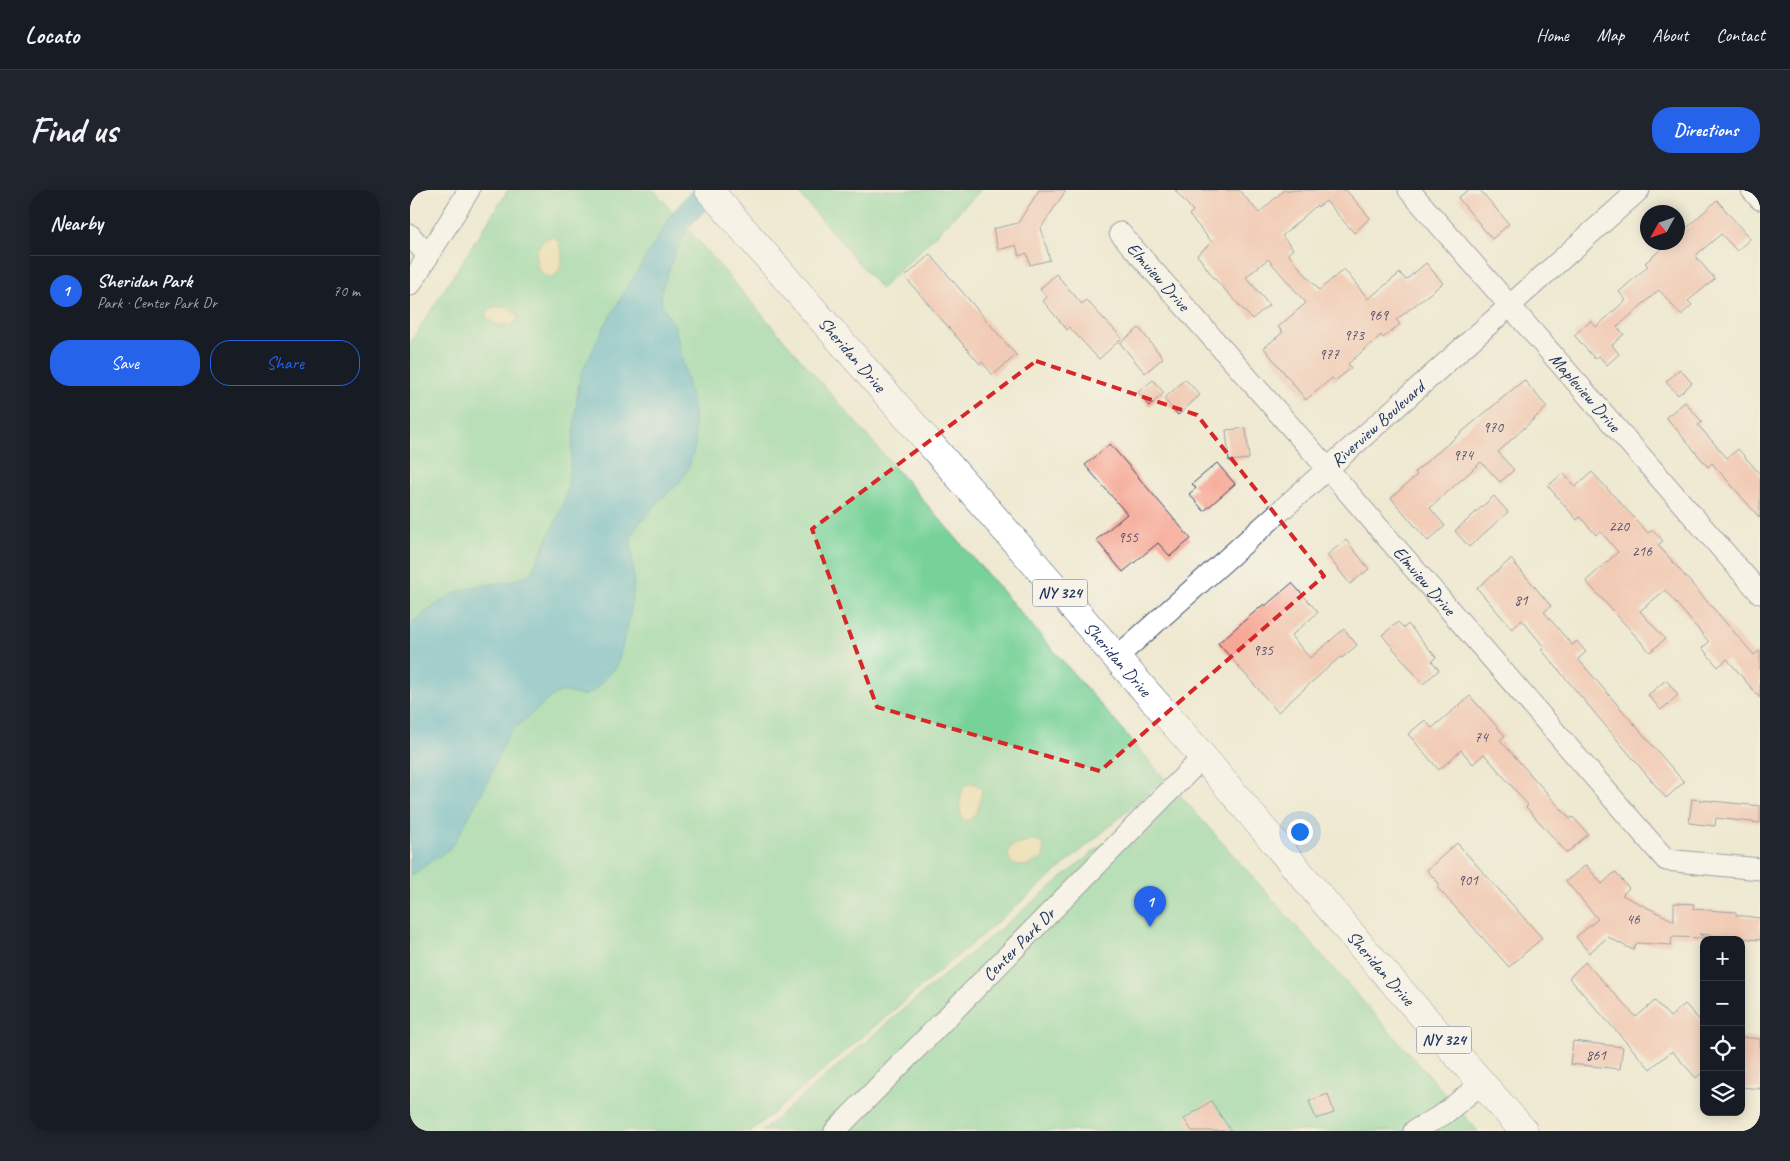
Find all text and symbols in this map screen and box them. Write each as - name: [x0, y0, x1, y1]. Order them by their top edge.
- text: Locato: [25, 20, 79, 50]
- text: Home: [1536, 24, 1569, 46]
- text: Map: [1597, 24, 1624, 46]
- text: About: [1652, 24, 1688, 46]
- text: Contact: [1716, 24, 1765, 46]
- button: Directions: [1652, 107, 1760, 153]
- text: Find us: [30, 108, 117, 153]
- north arrow: [1640, 205, 1685, 250]
- text: Nearby: [50, 210, 103, 236]
- street label: Elmview Drive: [1122, 238, 1195, 316]
- text: Sheridan Park: [97, 269, 192, 293]
- text: 1: [62, 281, 70, 301]
- text: 70 m: [333, 281, 360, 301]
- text: Park · Center Park Dr: [97, 293, 217, 313]
- house number: 969: [1368, 306, 1389, 325]
- street label: Sheridan Drive: [814, 312, 892, 397]
- house number: 973: [1344, 326, 1365, 345]
- button: Save: [50, 340, 200, 386]
- button: Share: [210, 340, 360, 386]
- house number: 977: [1319, 345, 1340, 364]
- street label: Mapleview Drive: [1545, 348, 1626, 437]
- street label: Riverview Boulevard: [1326, 374, 1431, 472]
- house number: 970: [1483, 418, 1504, 437]
- house number: 974: [1453, 446, 1474, 465]
- house number: 220: [1609, 517, 1630, 536]
- house number: 955: [1118, 528, 1139, 547]
- street label: Elmview Drive: [1388, 541, 1461, 621]
- house number: 216: [1632, 542, 1653, 561]
- road number: NY 324: [1032, 579, 1088, 606]
- house number: 81: [1514, 591, 1529, 610]
- street label: Sheridan Drive: [1079, 617, 1157, 702]
- house number: 935: [1253, 641, 1274, 660]
- house number: 74: [1474, 728, 1489, 747]
- your location: [1287, 819, 1313, 845]
- house number: 901: [1458, 871, 1479, 890]
- pin: 1: [1134, 886, 1166, 927]
- street label: Center Park Dr: [978, 902, 1061, 986]
- house number: 46: [1626, 910, 1641, 929]
- street label: Sheridan Drive: [1342, 926, 1420, 1011]
- map controls: [1700, 936, 1745, 1116]
- button: +: [1700, 936, 1745, 981]
- button: −: [1700, 981, 1745, 1026]
- road number: NY 324: [1416, 1026, 1472, 1054]
- button: locate: [1700, 1026, 1745, 1071]
- house number: 861: [1586, 1046, 1607, 1065]
- button: layers: [1700, 1071, 1745, 1116]

